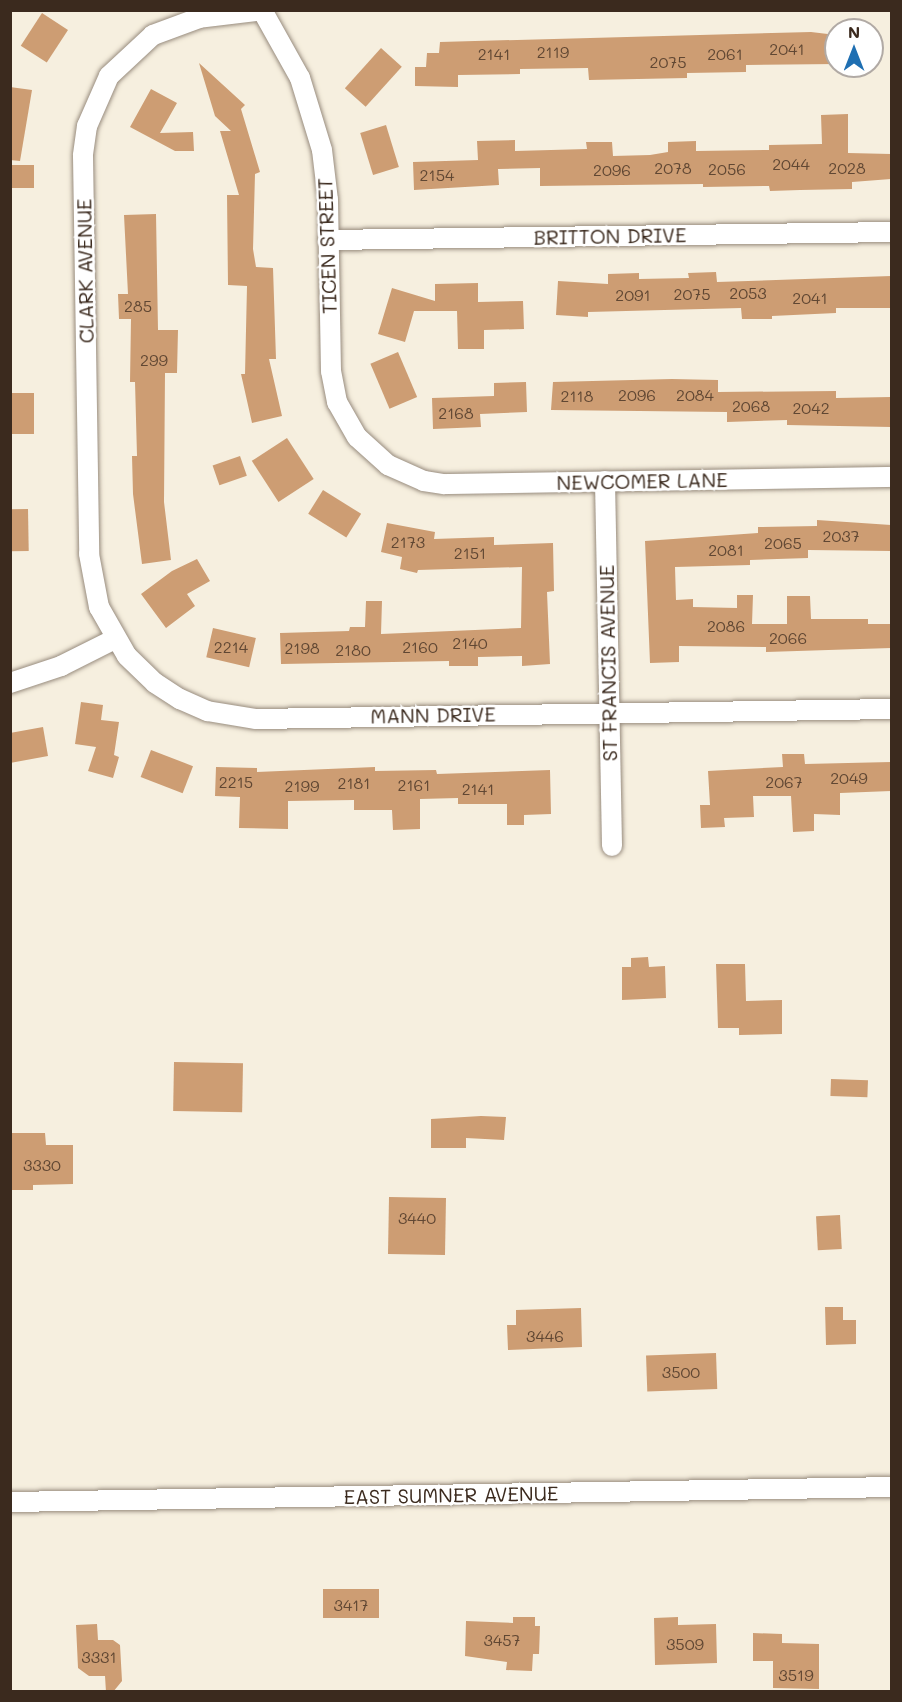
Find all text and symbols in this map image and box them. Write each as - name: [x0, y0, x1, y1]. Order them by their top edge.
- north arrow: [824, 18, 884, 78]
- text: N: [848, 21, 860, 42]
- house number: 2041: [769, 39, 805, 59]
- house number: 2119: [537, 42, 569, 62]
- house number: 2141: [478, 44, 510, 64]
- house number: 2061: [707, 44, 743, 64]
- house number: 2075: [649, 52, 687, 72]
- house number: 2044: [772, 154, 810, 174]
- house number: 2078: [654, 158, 692, 178]
- house number: 2028: [828, 158, 866, 178]
- house number: 2056: [708, 159, 746, 179]
- house number: 2096: [593, 160, 631, 180]
- house number: 2154: [420, 165, 454, 185]
- street label: TICEN STREET: [313, 178, 341, 314]
- street label: CLARK AVENUE: [72, 198, 98, 344]
- street label: BRITTON DRIVE: [533, 223, 687, 249]
- house number: 2053: [729, 283, 767, 303]
- house number: 2075: [673, 284, 711, 304]
- house number: 2091: [615, 285, 651, 305]
- house number: 2041: [792, 288, 828, 308]
- house number: 285: [124, 296, 152, 316]
- house number: 299: [140, 350, 168, 370]
- house number: 2096: [618, 385, 656, 405]
- house number: 2084: [676, 385, 714, 405]
- house number: 2118: [561, 386, 593, 406]
- house number: 2068: [732, 396, 770, 416]
- house number: 2042: [792, 398, 830, 418]
- house number: 2168: [438, 403, 474, 423]
- street label: NEWCOMER LANE: [556, 468, 728, 494]
- house number: 2037: [822, 526, 860, 546]
- house number: 2173: [391, 532, 425, 552]
- house number: 2065: [764, 533, 802, 553]
- house number: 2081: [708, 540, 744, 560]
- house number: 2151: [454, 543, 486, 563]
- street label: ST FRANCIS AVENUE: [594, 564, 622, 762]
- house number: 2086: [707, 616, 745, 636]
- house number: 2066: [769, 628, 807, 648]
- house number: 2140: [452, 633, 488, 653]
- house number: 2214: [214, 637, 248, 657]
- house number: 2160: [402, 637, 438, 657]
- house number: 2198: [284, 638, 320, 658]
- house number: 2180: [335, 640, 371, 660]
- street label: MANN DRIVE: [370, 702, 496, 728]
- house number: 2049: [830, 768, 868, 788]
- house number: 2215: [219, 772, 253, 792]
- house number: 2067: [765, 772, 803, 792]
- house number: 2181: [338, 773, 370, 793]
- house number: 2161: [398, 775, 430, 795]
- house number: 2199: [285, 776, 319, 796]
- house number: 2141: [462, 779, 494, 799]
- house number: 3330: [23, 1155, 61, 1175]
- house number: 3440: [398, 1208, 436, 1228]
- house number: 3446: [526, 1326, 564, 1346]
- house number: 3500: [662, 1362, 700, 1382]
- street label: EAST SUMNER AVENUE: [343, 1481, 559, 1509]
- house number: 3417: [334, 1595, 368, 1615]
- house number: 3457: [484, 1630, 520, 1650]
- house number: 3509: [666, 1634, 704, 1654]
- house number: 3331: [81, 1647, 117, 1667]
- house number: 3519: [778, 1665, 814, 1685]

